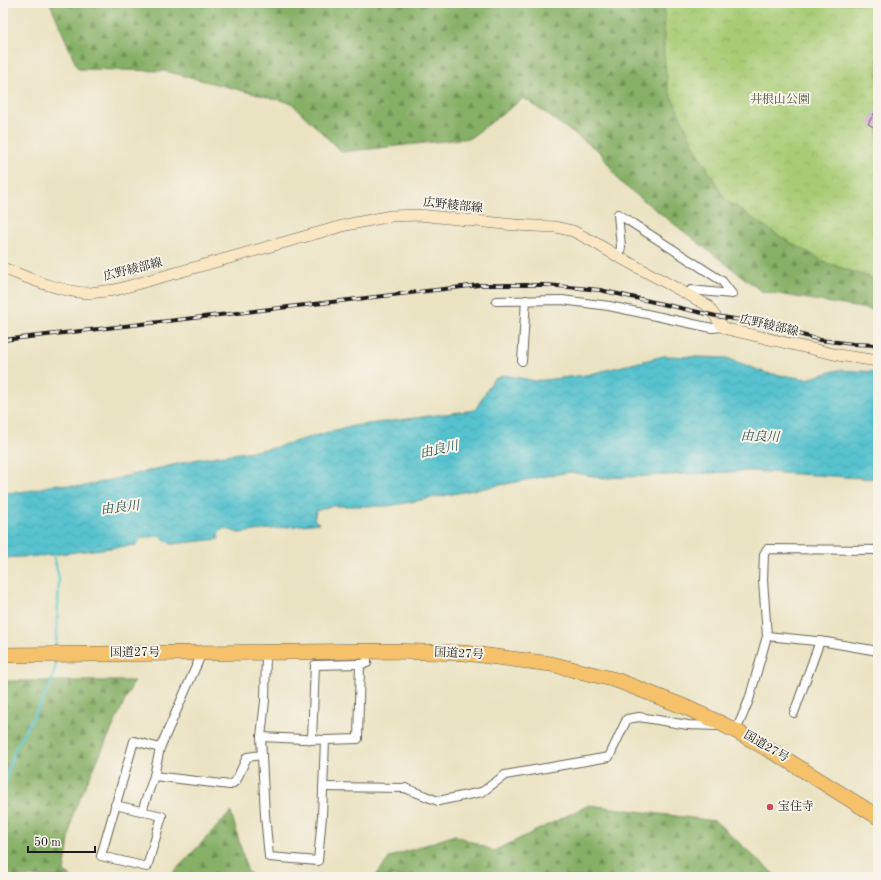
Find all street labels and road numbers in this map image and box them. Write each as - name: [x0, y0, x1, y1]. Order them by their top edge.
- street label: 広野綾部線: [423, 195, 484, 215]
- street label: 広野綾部線: [102, 255, 164, 283]
- street label: 広野綾部線: [738, 311, 800, 339]
- street label: 国道27号: [110, 645, 160, 659]
- street label: 国道27号: [434, 645, 484, 661]
- street label: 国道27号: [741, 728, 792, 765]

